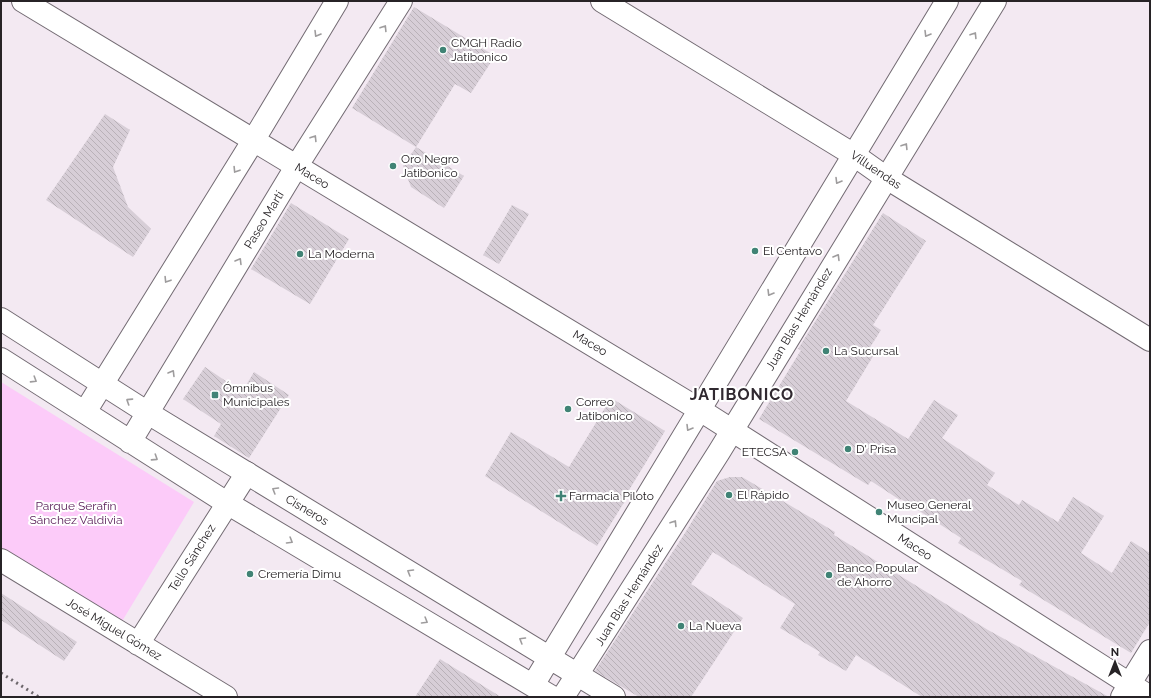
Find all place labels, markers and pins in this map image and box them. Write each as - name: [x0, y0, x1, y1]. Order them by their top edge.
- place label: CMGH Radio Jatibonico: [451, 36, 522, 64]
- marker: CMGH Radio Jatibonico: [438, 45, 448, 55]
- place label: Oro Negro Jatibonico: [401, 152, 459, 180]
- marker: Oro Negro Jatibonico: [388, 161, 398, 171]
- place label: El Centavo: [763, 244, 822, 258]
- marker: El Centavo: [750, 246, 760, 256]
- place label: La Moderna: [308, 247, 374, 261]
- marker: La Moderna: [295, 249, 305, 259]
- place label: La Sucursal: [834, 344, 899, 358]
- marker: La Sucursal: [821, 346, 831, 356]
- place label: Ómnibus Municipales: [223, 381, 290, 409]
- marker: Ómnibus Municipales: [210, 390, 220, 400]
- place label: Correo Jatibonico: [576, 395, 633, 423]
- marker: Correo Jatibonico: [563, 404, 573, 414]
- place label: D' Prisa: [856, 442, 896, 456]
- marker: D' Prisa: [843, 444, 853, 454]
- place label: ETECSA: [742, 445, 787, 459]
- marker: ETECSA: [790, 447, 800, 457]
- place label: El Rápido: [737, 488, 789, 502]
- place label: Farmacia Piloto: [569, 489, 654, 503]
- marker: El Rápido: [724, 490, 734, 500]
- marker: Farmacia Piloto: [556, 491, 566, 501]
- place label: Museo General Muncipal: [887, 498, 972, 526]
- marker: Museo General Muncipal: [874, 507, 884, 517]
- place label: Banco Popular de Ahorro: [837, 561, 919, 589]
- place label: Cremería Dimu: [258, 567, 341, 581]
- marker: Cremería Dimu: [245, 569, 255, 579]
- marker: Banco Popular de Ahorro: [824, 570, 834, 580]
- place label: La Nueva: [689, 619, 742, 633]
- marker: La Nueva: [676, 621, 686, 631]

